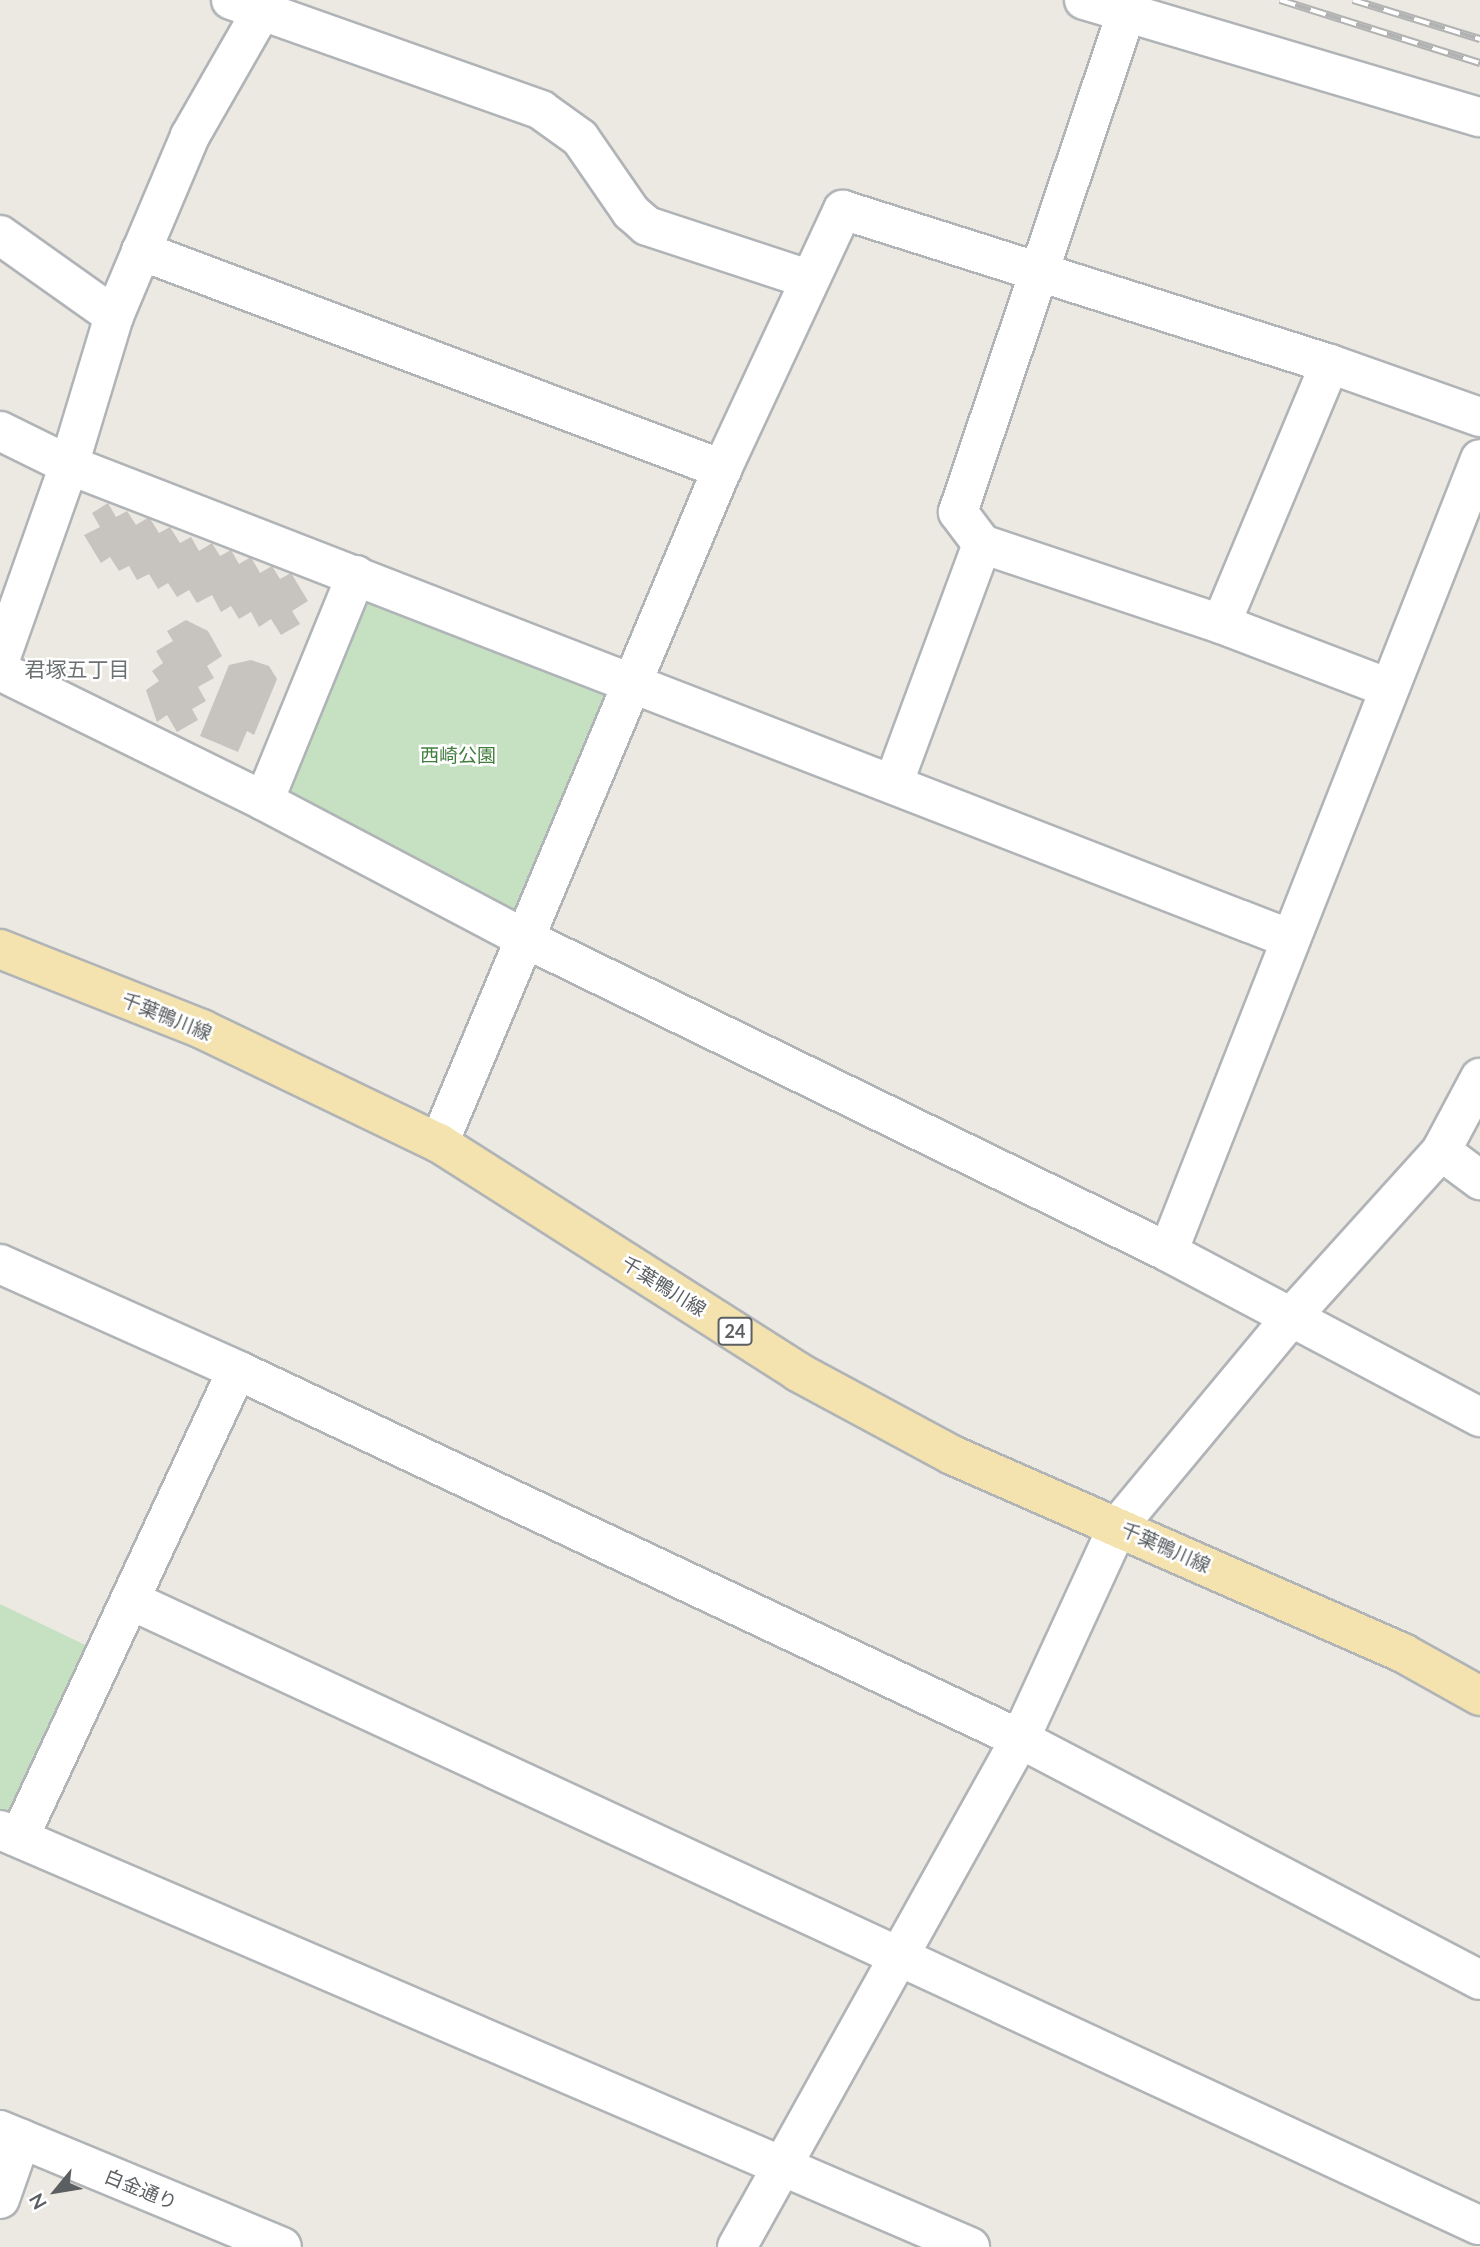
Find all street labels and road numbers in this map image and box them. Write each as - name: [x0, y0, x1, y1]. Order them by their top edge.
- street label: 千葉鴨川線: [119, 988, 215, 1044]
- street label: 千葉鴨川線: [618, 1251, 710, 1321]
- road number: 24: [718, 1316, 752, 1346]
- street label: 千葉鴨川線: [1118, 1517, 1214, 1577]
- street label: 白金通り: [101, 2164, 181, 2214]

